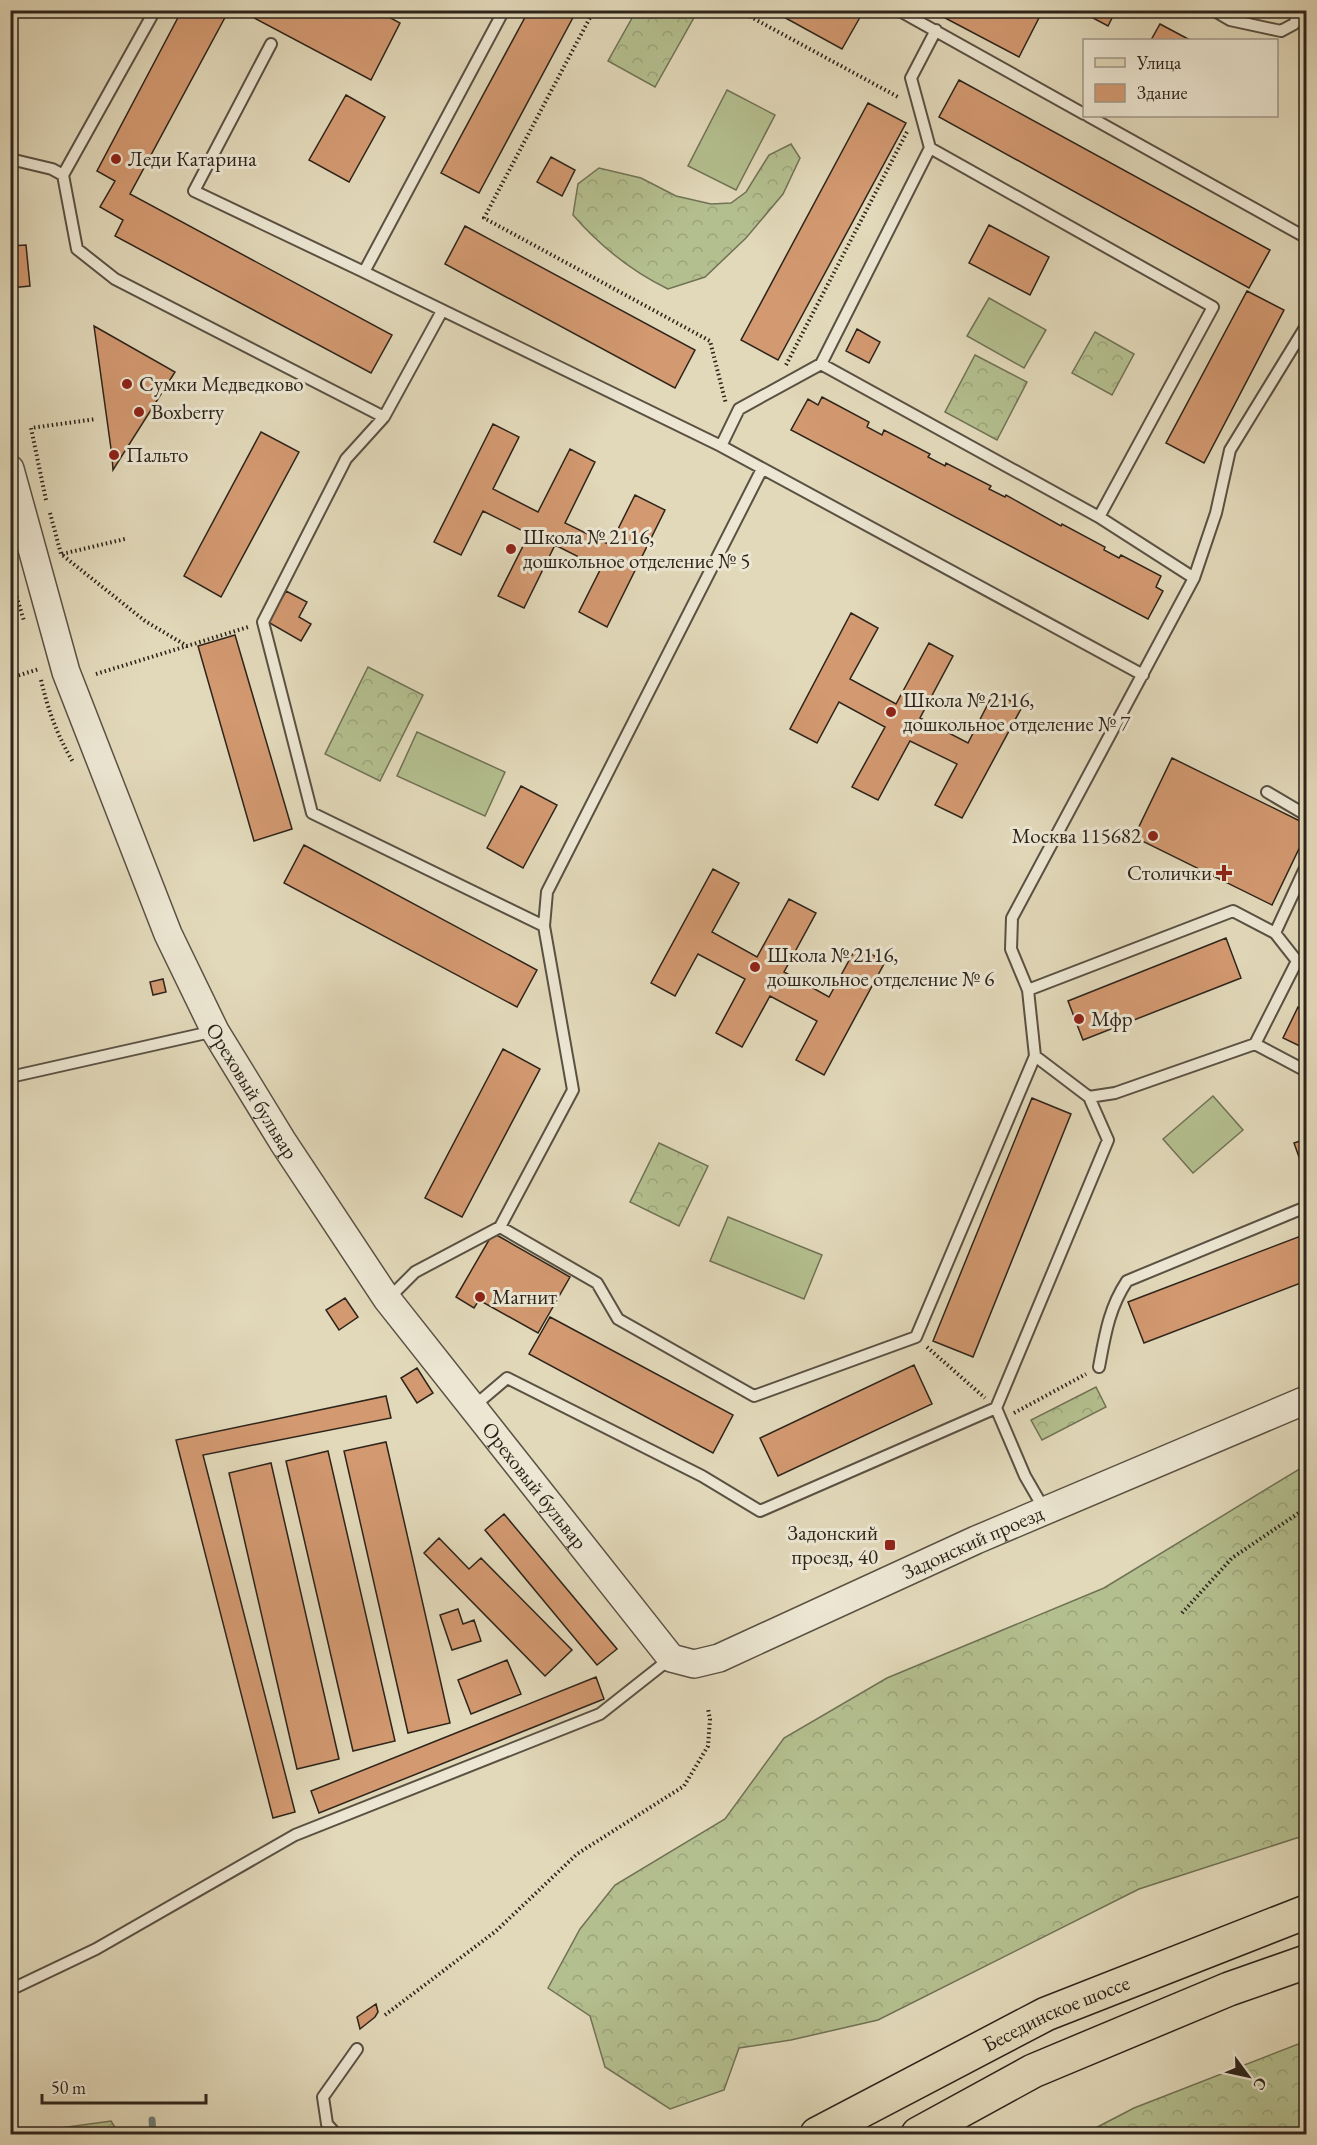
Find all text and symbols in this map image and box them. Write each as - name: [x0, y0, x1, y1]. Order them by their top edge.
- legend: [1083, 39, 1278, 117]
- text: Улица: [1136, 51, 1182, 74]
- text: Здание: [1137, 81, 1187, 104]
- place label: Леди Катарина: [128, 145, 257, 172]
- marker: Леди Катарина: [109, 152, 123, 166]
- place label: Сумки Медведково: [139, 370, 304, 397]
- marker: Сумки Медведково: [120, 377, 134, 391]
- place label: Boxberry: [151, 398, 225, 425]
- marker: Boxberry: [132, 405, 146, 419]
- place label: Пальто: [126, 441, 188, 468]
- marker: Пальто: [107, 448, 121, 462]
- place label: Школа № 2116, дошкольное отделение № 5: [523, 523, 750, 574]
- marker: Школа № 2116, дошкольное отделение № 5: [504, 542, 518, 556]
- place label: Школа № 2116, дошкольное отделение № 7: [903, 686, 1131, 737]
- marker: Школа № 2116, дошкольное отделение № 7: [884, 705, 898, 719]
- place label: Москва 115682: [1012, 822, 1141, 849]
- marker: Москва 115682: [1146, 829, 1160, 843]
- place label: Столички: [1127, 859, 1212, 886]
- marker: Столички: [1217, 866, 1231, 880]
- place label: Школа № 2116, дошкольное отделение № 6: [767, 941, 994, 992]
- marker: Школа № 2116, дошкольное отделение № 6: [748, 960, 762, 974]
- place label: Мфр: [1091, 1005, 1133, 1032]
- marker: Мфр: [1072, 1012, 1086, 1026]
- street label: Ореховый бульвар: [200, 1018, 305, 1164]
- place label: Магнит: [492, 1283, 557, 1310]
- marker: Магнит: [473, 1290, 487, 1304]
- street label: Ореховый бульвар: [476, 1416, 594, 1555]
- street label: Задонский проезд: [897, 1499, 1048, 1585]
- place label: Задонский проезд, 40: [788, 1519, 878, 1570]
- marker: Задонский проезд, 40: [883, 1538, 897, 1552]
- street label: Бесединское шоссе: [978, 1969, 1133, 2058]
- north arrow: [1218, 2046, 1278, 2106]
- scale bar: [42, 2067, 206, 2105]
- text: С: [1248, 2073, 1272, 2094]
- text: 50 m: [51, 2076, 86, 2099]

